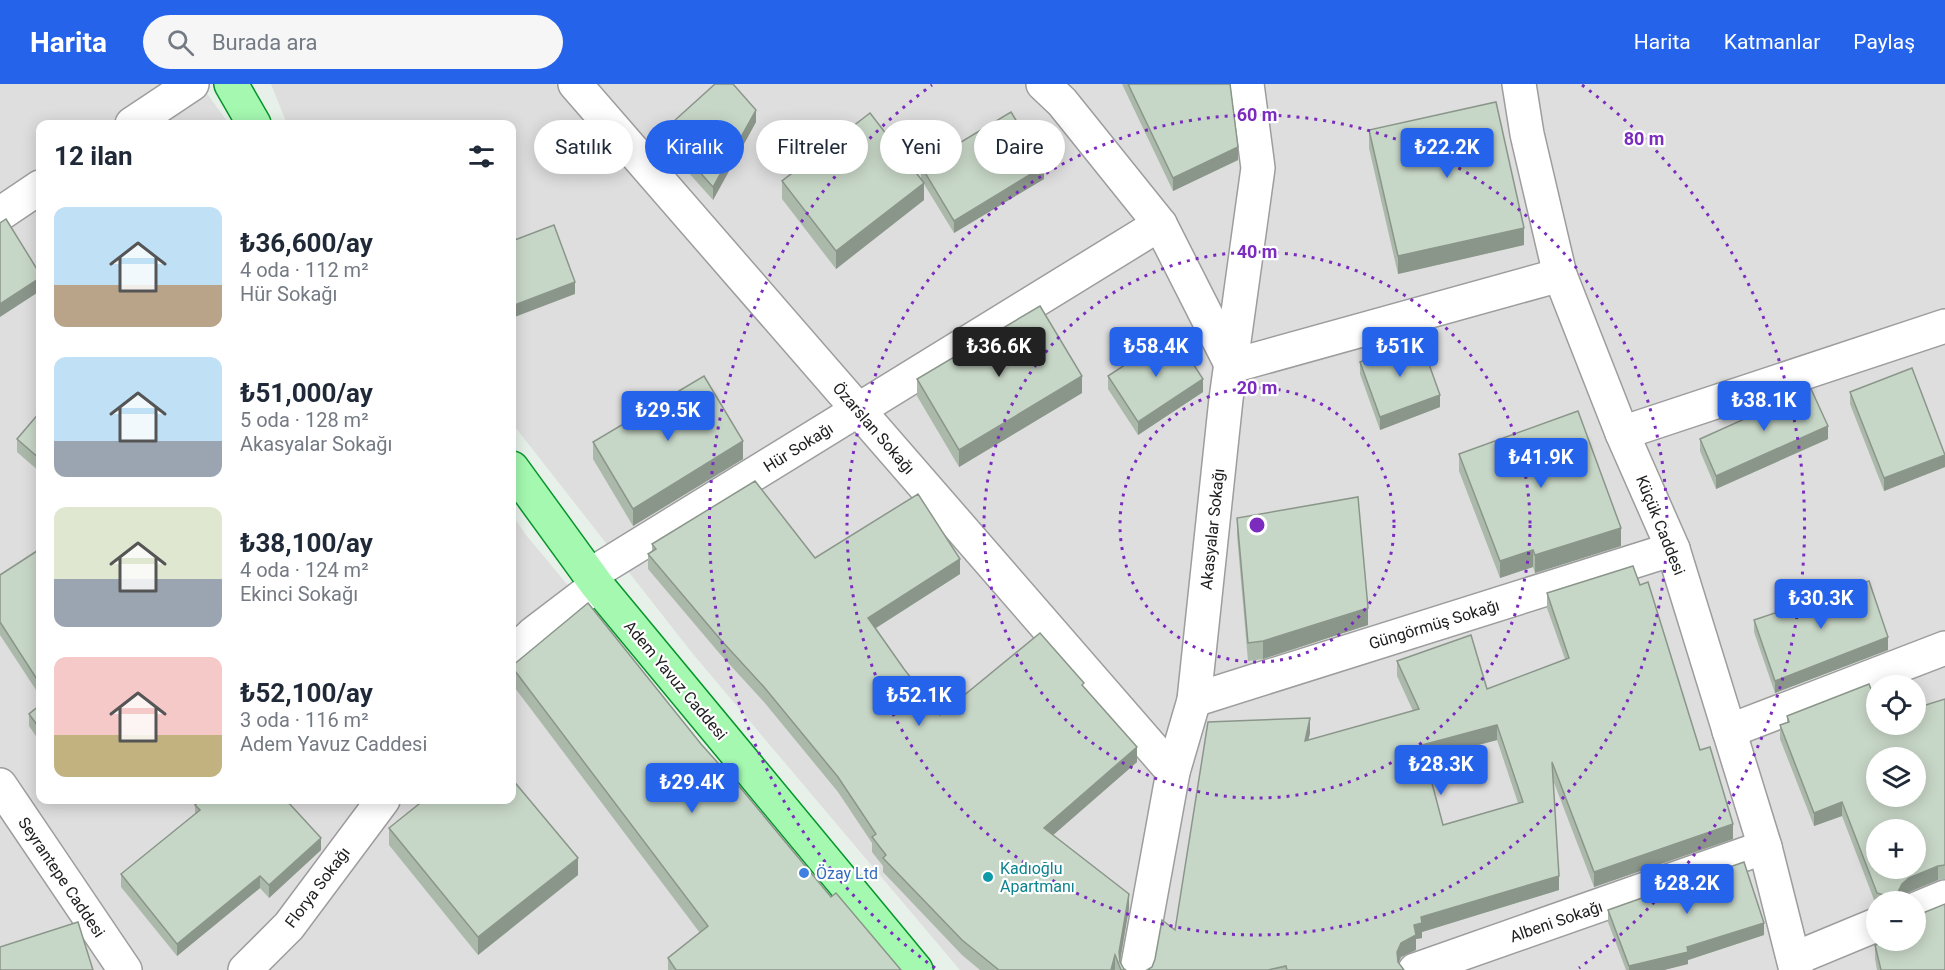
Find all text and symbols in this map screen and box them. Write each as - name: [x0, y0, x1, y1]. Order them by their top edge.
- search box: [143, 15, 563, 69]
- text: Harita: [30, 26, 107, 59]
- icon: search: [164, 26, 197, 59]
- text: Burada ara: [212, 30, 318, 55]
- text: Harita: [1634, 30, 1691, 54]
- text: Katmanlar: [1724, 30, 1820, 54]
- text: Paylaş: [1853, 30, 1915, 54]
- text: 60 m: [1237, 104, 1277, 125]
- chip: Satılık: [534, 120, 633, 174]
- chip: Kiralık: [645, 120, 744, 174]
- chip: Filtreler: [756, 120, 868, 174]
- chip: Yeni: [880, 120, 962, 174]
- chip: Daire: [974, 120, 1065, 174]
- pin: ₺22.2K: [1398, 128, 1496, 179]
- text: 80 m: [1624, 128, 1664, 149]
- text: ₺22.2K: [1415, 135, 1479, 159]
- icon: filters: [465, 140, 498, 173]
- text: 12 ilan: [54, 141, 133, 171]
- text: ₺36,600/ay: [240, 228, 373, 258]
- icon: home: [102, 231, 174, 303]
- text: 40 m: [1237, 241, 1277, 262]
- text: 4 oda · 112 m²: [240, 258, 368, 282]
- text: Hür Sokağı: [240, 282, 338, 306]
- pin: ₺36.6K: [950, 327, 1048, 378]
- pin: ₺58.4K: [1107, 327, 1205, 378]
- pin: ₺51K: [1364, 327, 1436, 378]
- text: ₺36.6K: [967, 334, 1031, 358]
- text: ₺58.4K: [1124, 334, 1188, 358]
- text: ₺51K: [1376, 334, 1424, 358]
- text: 20 m: [1237, 377, 1277, 398]
- text: ₺51,000/ay: [240, 378, 373, 408]
- street label: Özarslan Sokağı: [829, 379, 919, 478]
- icon: home: [102, 381, 174, 453]
- pin: ₺38.1K: [1715, 381, 1813, 432]
- text: ₺38.1K: [1732, 388, 1796, 412]
- pin: ₺29.5K: [619, 391, 717, 442]
- text: ₺29.5K: [636, 398, 700, 422]
- text: 5 oda · 128 m²: [240, 408, 368, 432]
- street label: Hür Sokağı: [760, 419, 836, 476]
- text: Akasyalar Sokağı: [240, 432, 393, 456]
- pin: ₺41.9K: [1492, 438, 1590, 489]
- text: ₺41.9K: [1509, 445, 1573, 469]
- street label: Akasyalar Sokağı: [1197, 467, 1228, 591]
- street label: Küçük Caddesi: [1632, 473, 1689, 578]
- centre of rings: [1247, 515, 1267, 535]
- text: ₺38,100/ay: [240, 528, 373, 558]
- icon: home: [102, 531, 174, 603]
- text: 4 oda · 124 m²: [240, 558, 368, 582]
- pin: ₺30.3K: [1772, 579, 1870, 630]
- text: Ekinci Sokağı: [240, 582, 358, 606]
- text: ₺30.3K: [1789, 586, 1853, 610]
- street label: Güngörmüş Sokağı: [1367, 596, 1502, 653]
- street label: Adem Yavuz Caddesi: [620, 617, 731, 744]
- map controls: [1866, 675, 1926, 951]
- button: locate: [1866, 675, 1926, 735]
- pin: ₺52.1K: [870, 676, 968, 727]
- text: ₺52,100/ay: [240, 678, 373, 708]
- icon: home: [102, 681, 174, 753]
- text: ₺52.1K: [887, 683, 951, 707]
- text: 3 oda · 116 m²: [240, 708, 368, 732]
- text: Adem Yavuz Caddesi: [240, 732, 427, 756]
- pin: ₺28.3K: [1392, 745, 1490, 796]
- button: layers: [1866, 747, 1926, 807]
- text: ₺28.3K: [1409, 752, 1473, 776]
- pin: ₺29.4K: [643, 763, 741, 814]
- text: ₺29.4K: [660, 770, 724, 794]
- street label: Seyrantepe Caddesi: [14, 813, 109, 941]
- button: +: [1866, 819, 1926, 879]
- street label: Florya Sokağı: [281, 843, 354, 931]
- place label: Kadıoğlu Apartmanı: [1000, 859, 1075, 896]
- place label: Özay Ltd: [816, 864, 878, 883]
- pin: ₺28.2K: [1638, 864, 1736, 915]
- marker: Özay Ltd: [797, 866, 811, 880]
- marker: Kadıoğlu Apartmanı: [981, 870, 995, 884]
- text: ₺28.2K: [1655, 871, 1719, 895]
- button: −: [1866, 891, 1926, 951]
- street label: Albeni Sokağı: [1507, 897, 1605, 946]

